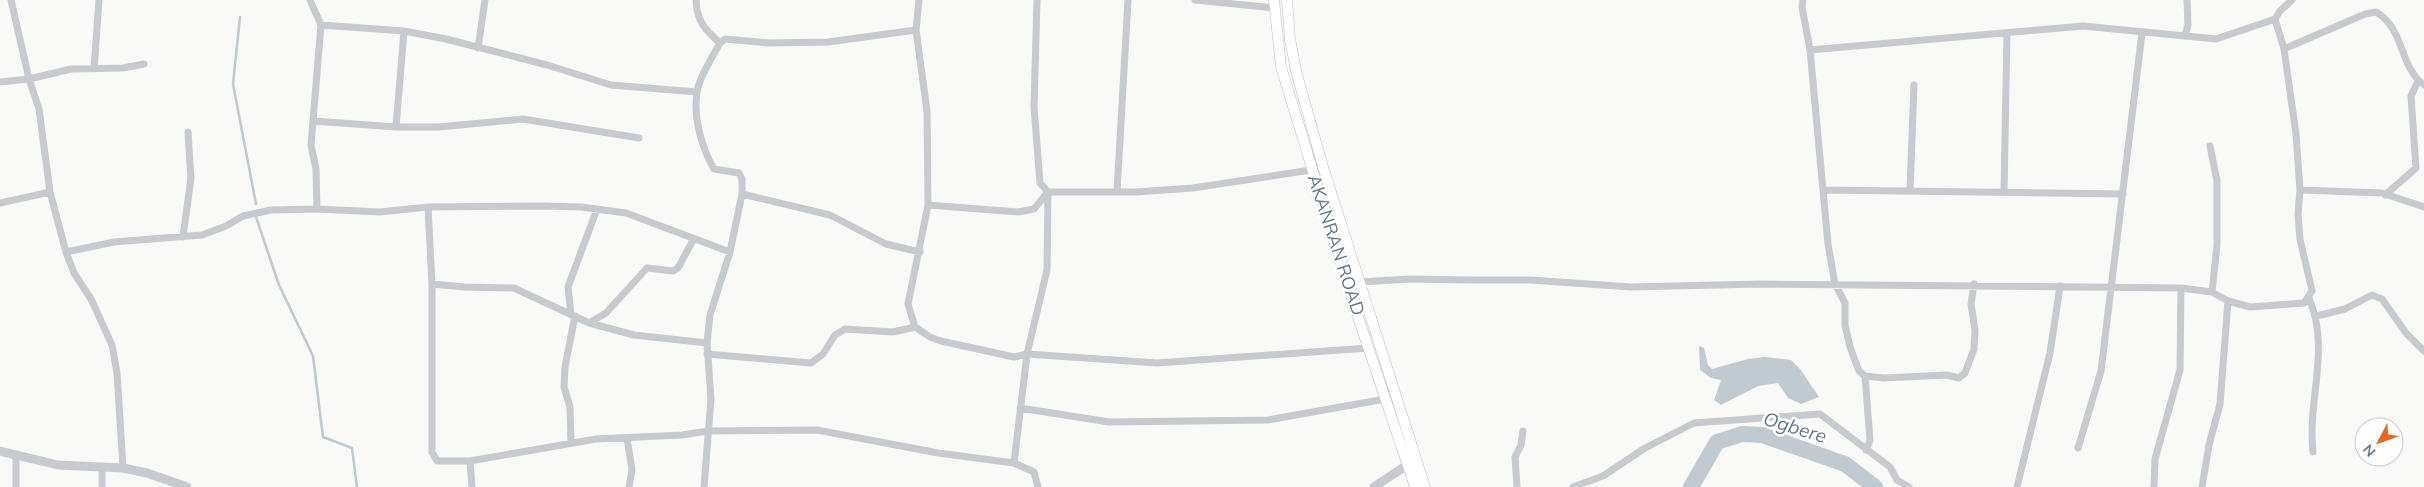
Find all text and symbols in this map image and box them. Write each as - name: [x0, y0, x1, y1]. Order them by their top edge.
- street label: AKANRAN ROAD: [1303, 171, 1370, 318]
- water label: Ogbere: [1760, 406, 1830, 448]
- north arrow: [2354, 417, 2404, 467]
- text: N: [2359, 441, 2379, 460]

